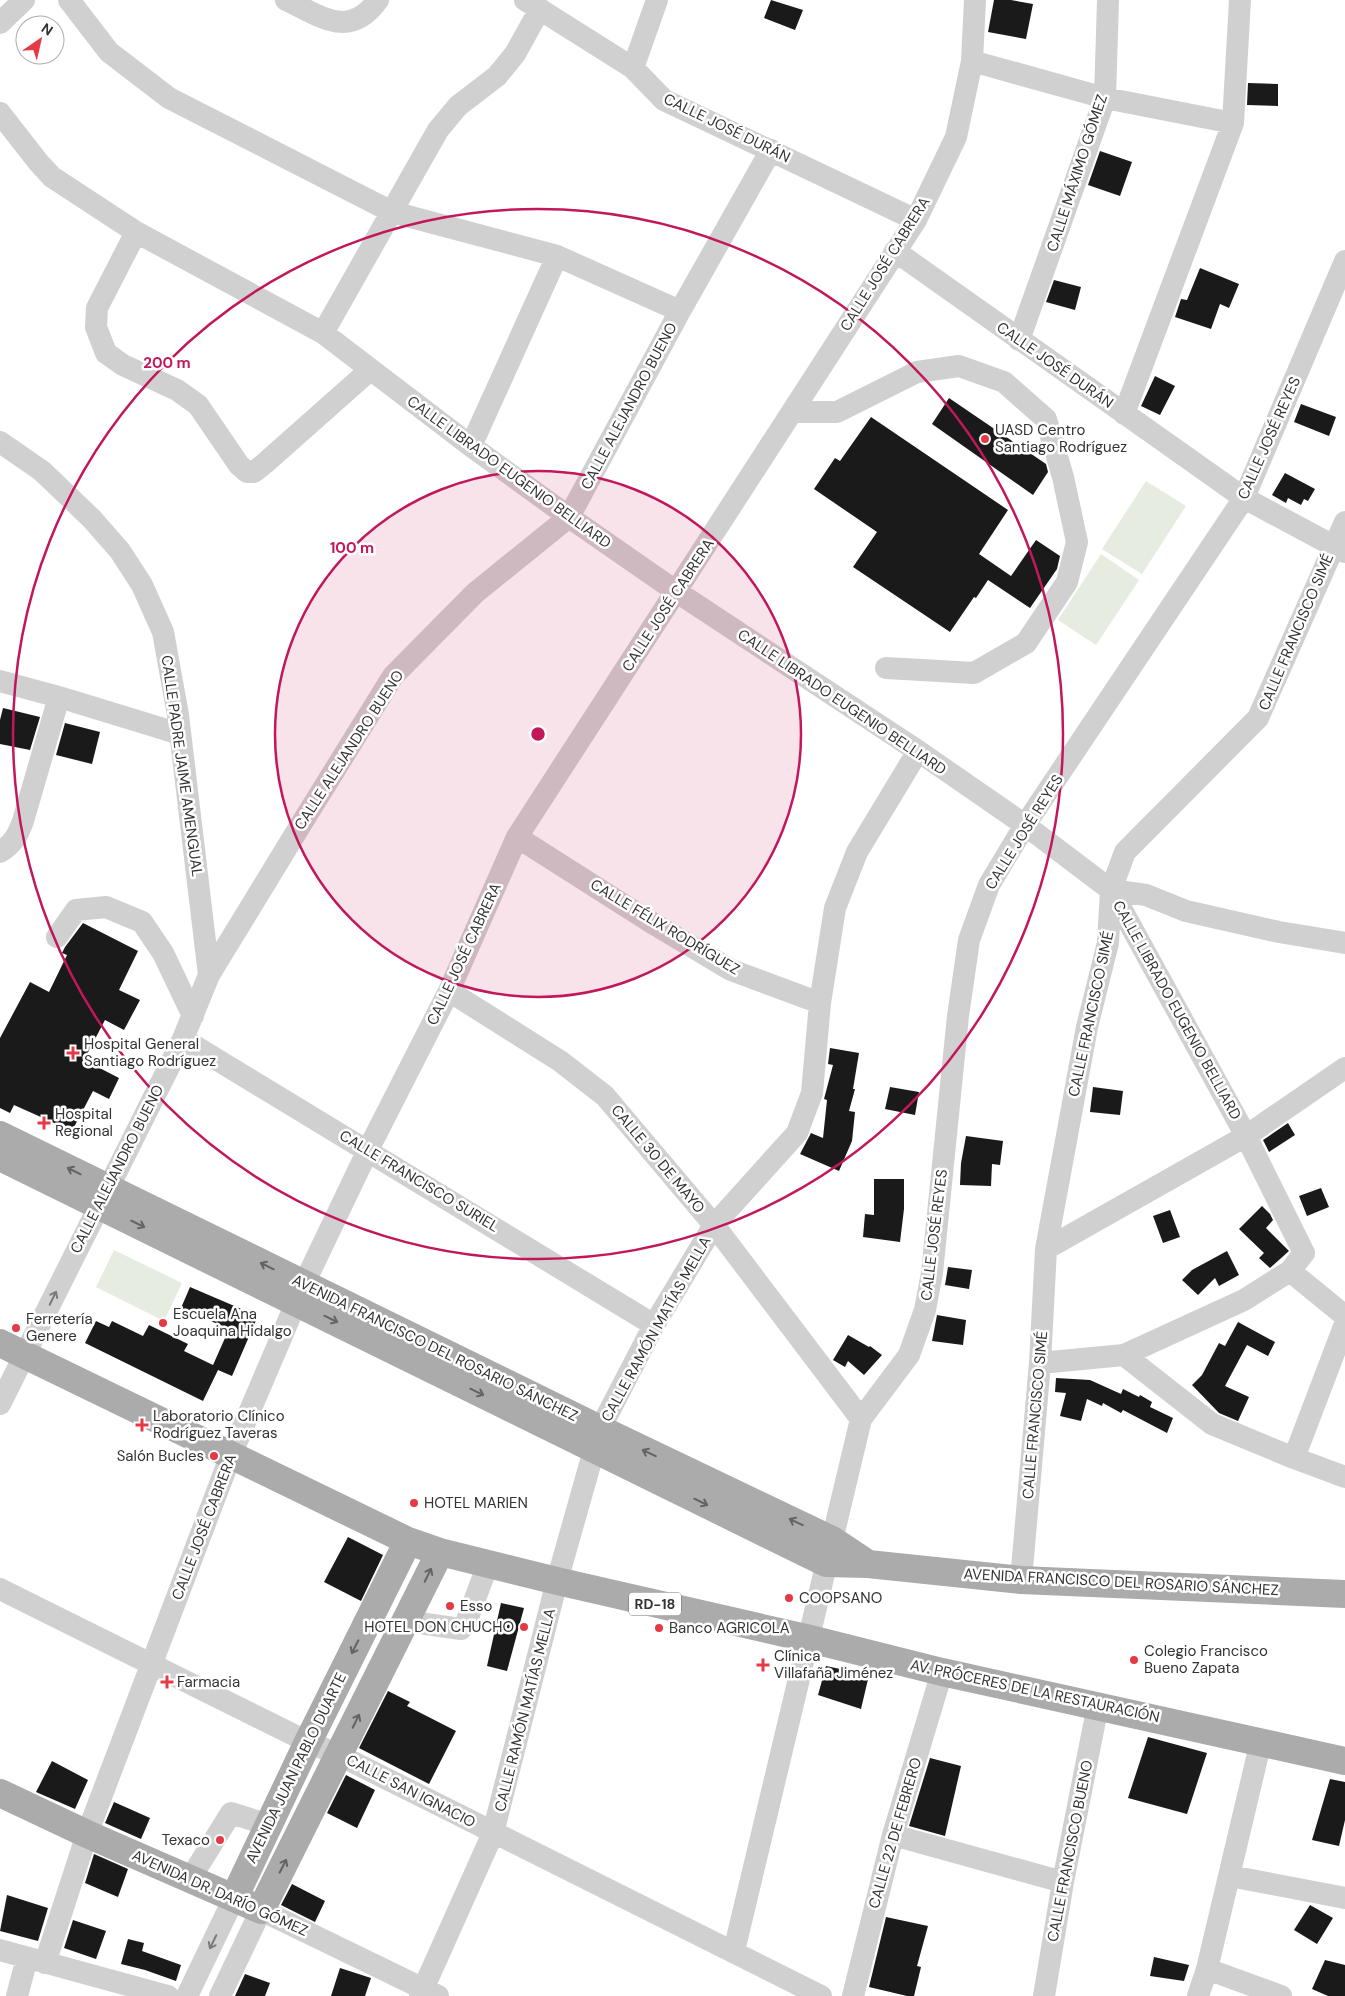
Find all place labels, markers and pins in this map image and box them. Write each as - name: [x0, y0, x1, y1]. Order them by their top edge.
- place label: UASD Centro Santiago Rodríguez: [995, 420, 1127, 457]
- marker: UASD Centro Santiago Rodríguez: [979, 433, 991, 445]
- centre of rings: [529, 725, 547, 743]
- place label: Hospital General Santiago Rodríguez: [84, 1034, 216, 1071]
- marker: Hospital General Santiago Rodríguez: [66, 1046, 80, 1060]
- place label: Hospital Regional: [55, 1104, 113, 1141]
- marker: Hospital Regional: [37, 1116, 51, 1130]
- place label: Escuela Ana Joaquina Hidalgo: [173, 1304, 292, 1341]
- place label: Ferretería Genere: [26, 1309, 93, 1346]
- marker: Escuela Ana Joaquina Hidalgo: [157, 1317, 169, 1329]
- marker: Ferretería Genere: [10, 1322, 22, 1334]
- place label: Laboratorio Clínico Rodríguez Taveras: [153, 1406, 285, 1443]
- marker: Laboratorio Clínico Rodríguez Taveras: [135, 1418, 149, 1432]
- place label: Salón Bucles: [117, 1446, 204, 1466]
- marker: Salón Bucles: [208, 1450, 220, 1462]
- place label: HOTEL MARIEN: [424, 1493, 528, 1513]
- marker: HOTEL MARIEN: [408, 1497, 420, 1509]
- place label: COOPSANO: [799, 1588, 882, 1608]
- marker: COOPSANO: [783, 1592, 795, 1604]
- place label: Esso: [460, 1596, 493, 1616]
- marker: Esso: [444, 1600, 456, 1612]
- place label: HOTEL DON CHUCHO: [364, 1617, 514, 1637]
- place label: Banco AGRICOLA: [669, 1618, 790, 1638]
- marker: HOTEL DON CHUCHO: [518, 1621, 530, 1633]
- marker: Banco AGRICOLA: [653, 1622, 665, 1634]
- place label: Colegio Francisco Bueno Zapata: [1144, 1641, 1268, 1678]
- place label: Clínica Villafaña Jiménez: [774, 1646, 893, 1683]
- marker: Colegio Francisco Bueno Zapata: [1128, 1654, 1140, 1666]
- marker: Clínica Villafaña Jiménez: [756, 1658, 770, 1672]
- place label: Farmacia: [177, 1672, 240, 1692]
- marker: Farmacia: [161, 1676, 173, 1688]
- place label: Texaco: [162, 1830, 210, 1850]
- marker: Texaco: [214, 1834, 226, 1846]

